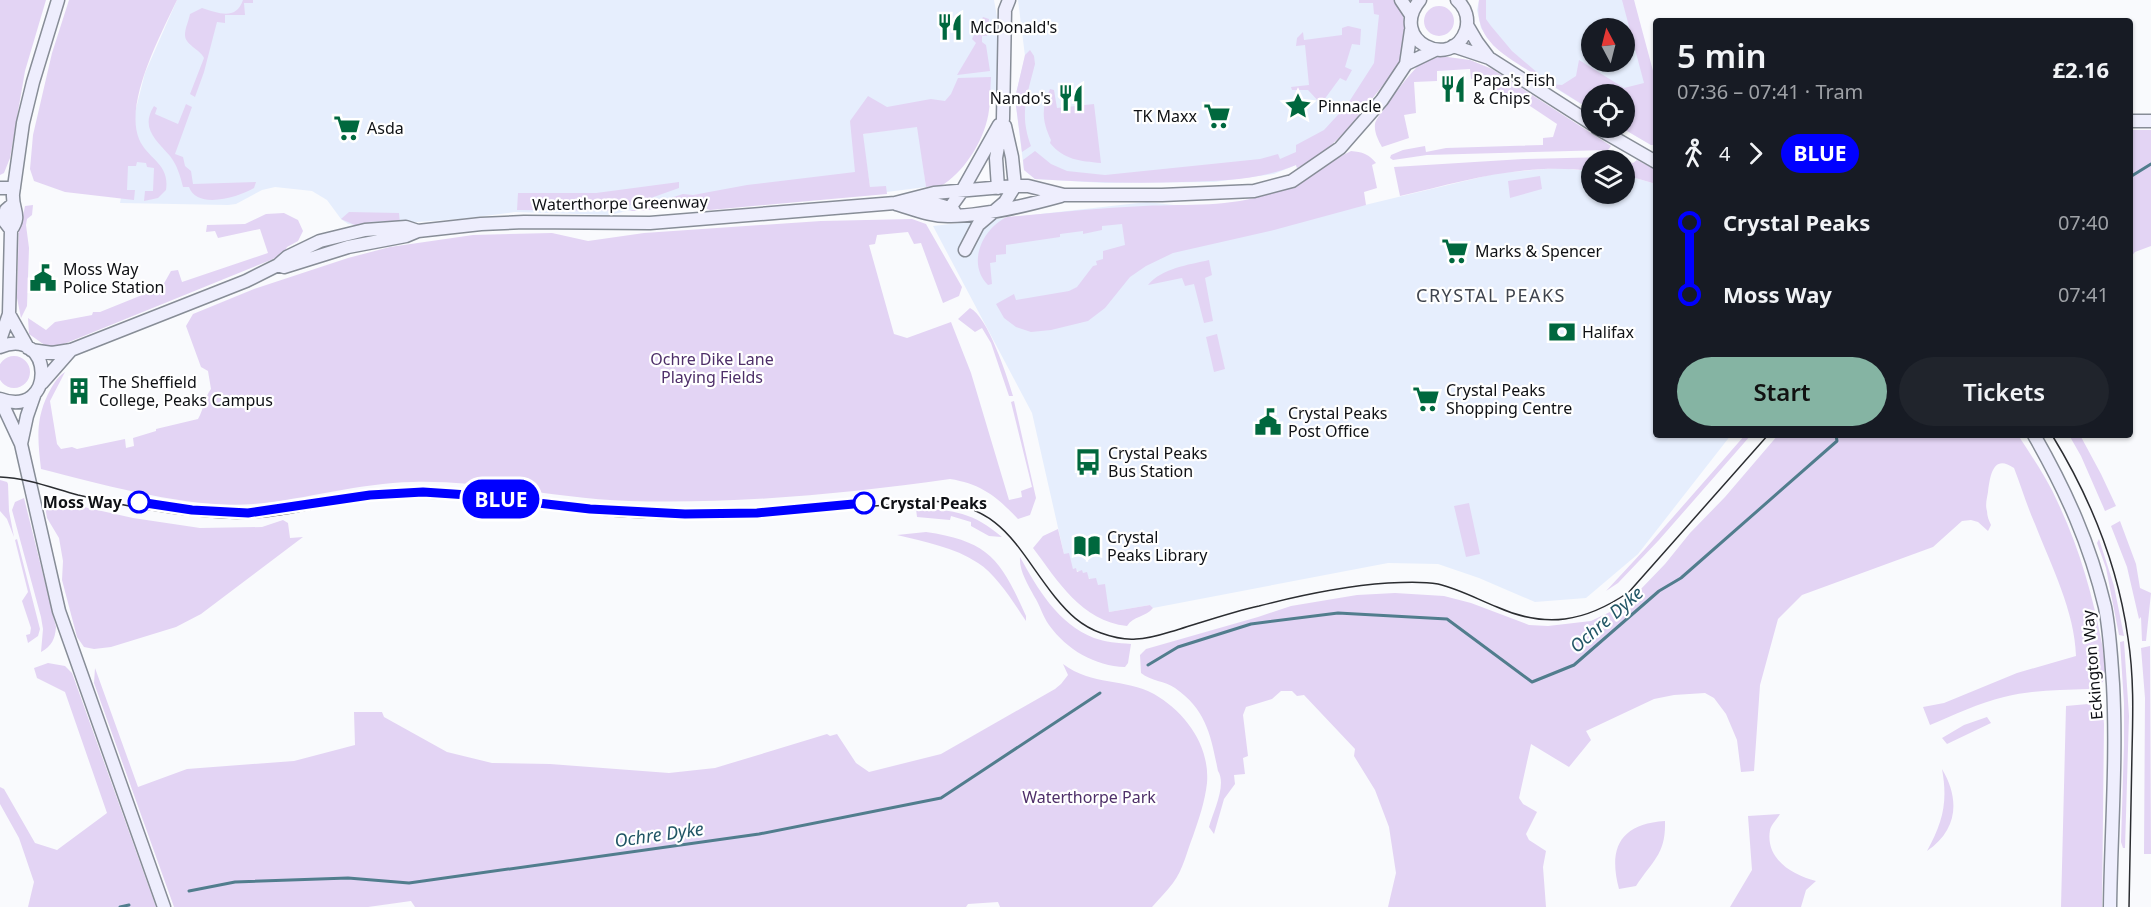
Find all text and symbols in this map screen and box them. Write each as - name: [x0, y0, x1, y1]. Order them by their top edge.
- restaurant icon: McDonald's: [935, 12, 965, 42]
- place label: McDonald's: [970, 16, 1057, 38]
- north arrow: [1581, 18, 1635, 72]
- map controls: [1581, 18, 1635, 204]
- text: 5 min: [1677, 33, 1767, 78]
- text: £2.16: [2052, 54, 2109, 84]
- place label: Papa's Fish & Chips: [1473, 69, 1555, 109]
- restaurant icon: Papa's Fish & Chips: [1438, 74, 1468, 104]
- text: 07:36 – 07:41 · Tram: [1677, 78, 1863, 105]
- restaurant icon: Nando's: [1056, 83, 1086, 113]
- button: locate: [1581, 84, 1635, 138]
- place label: Nando's: [990, 87, 1051, 109]
- place icon: Pinnacle: [1283, 91, 1313, 121]
- place label: Pinnacle: [1318, 95, 1381, 117]
- supermarket icon: TK Maxx: [1202, 101, 1232, 131]
- place label: TK Maxx: [1134, 105, 1198, 127]
- supermarket icon: Asda: [332, 113, 362, 143]
- place label: Asda: [367, 117, 404, 139]
- icon: walk: [1677, 137, 1710, 170]
- icon: forward: [1739, 137, 1772, 170]
- text: BLUE: [1793, 139, 1847, 167]
- text: 4: [1719, 140, 1730, 167]
- button: layers: [1581, 150, 1635, 204]
- street label: Waterthorpe Greenway: [532, 190, 709, 216]
- text: Crystal Peaks: [1723, 207, 1870, 237]
- text: 07:40: [2058, 209, 2109, 236]
- supermarket icon: Marks & Spencer: [1440, 236, 1470, 266]
- place label: Marks & Spencer: [1475, 240, 1603, 262]
- place label: Moss Way Police Station: [63, 258, 165, 298]
- public building icon: Moss Way Police Station: [28, 263, 58, 293]
- text: Moss Way: [1723, 279, 1832, 309]
- text: 07:41: [2058, 281, 2109, 308]
- district label: CRYSTAL PEAKS: [1416, 283, 1566, 307]
- bank icon: Halifax: [1547, 317, 1577, 347]
- place label: Halifax: [1582, 321, 1635, 343]
- park label: Ochre Dike Lane Playing Fields: [650, 348, 774, 388]
- button: Start: [1677, 357, 1887, 426]
- button: Tickets: [1899, 357, 2109, 426]
- place label: The Sheffield College, Peaks Campus: [99, 371, 273, 411]
- building icon: The Sheffield College, Peaks Campus: [64, 376, 94, 406]
- place label: Crystal Peaks Shopping Centre: [1446, 379, 1572, 419]
- supermarket icon: Crystal Peaks Shopping Centre: [1411, 384, 1441, 414]
- place label: Crystal Peaks Post Office: [1288, 402, 1387, 442]
- public building icon: Crystal Peaks Post Office: [1253, 407, 1283, 437]
- place label: Crystal Peaks Bus Station: [1108, 442, 1207, 482]
- bus stop icon: Crystal Peaks Bus Station: [1073, 447, 1103, 477]
- line badge: BLUE: [459, 480, 543, 518]
- text: BLUE: [474, 485, 528, 513]
- place label: Moss Way: [43, 491, 123, 513]
- marker: Moss Way: [128, 491, 150, 513]
- marker: Crystal Peaks: [853, 492, 875, 514]
- place label: Crystal Peaks: [880, 492, 987, 514]
- place label: Crystal Peaks Library: [1107, 526, 1208, 566]
- library icon: Crystal Peaks Library: [1072, 531, 1102, 561]
- water label: Ochre Dyke: [1564, 580, 1648, 658]
- street label: Eckington Way: [2076, 608, 2108, 721]
- park label: Waterthorpe Park: [1022, 786, 1156, 808]
- water label: Ochre Dyke: [613, 816, 705, 852]

